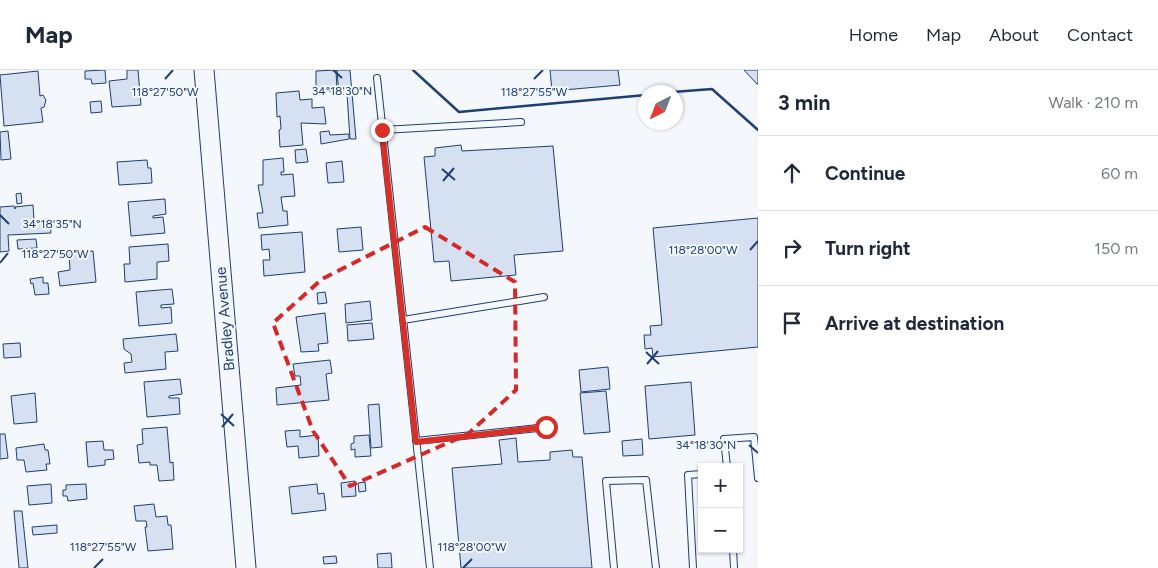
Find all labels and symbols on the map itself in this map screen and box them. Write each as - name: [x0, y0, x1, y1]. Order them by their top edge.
- text: 34°18'30"N: [312, 84, 372, 98]
- text: 118°27'50"W: [131, 85, 199, 99]
- text: 118°27'55"W: [501, 85, 568, 99]
- north arrow: [638, 85, 683, 130]
- route end: [371, 119, 394, 142]
- text: 34°18'35"N: [22, 217, 82, 231]
- text: 118°28'00"W: [669, 243, 738, 257]
- text: 118°27'50"W: [21, 247, 89, 261]
- street label: Bradley Avenue: [211, 266, 239, 372]
- route start: [535, 416, 558, 439]
- text: 34°18'30"N: [676, 438, 736, 452]
- text: 118°27'55"W: [70, 540, 137, 554]
- text: 118°28'00"W: [438, 540, 507, 554]

